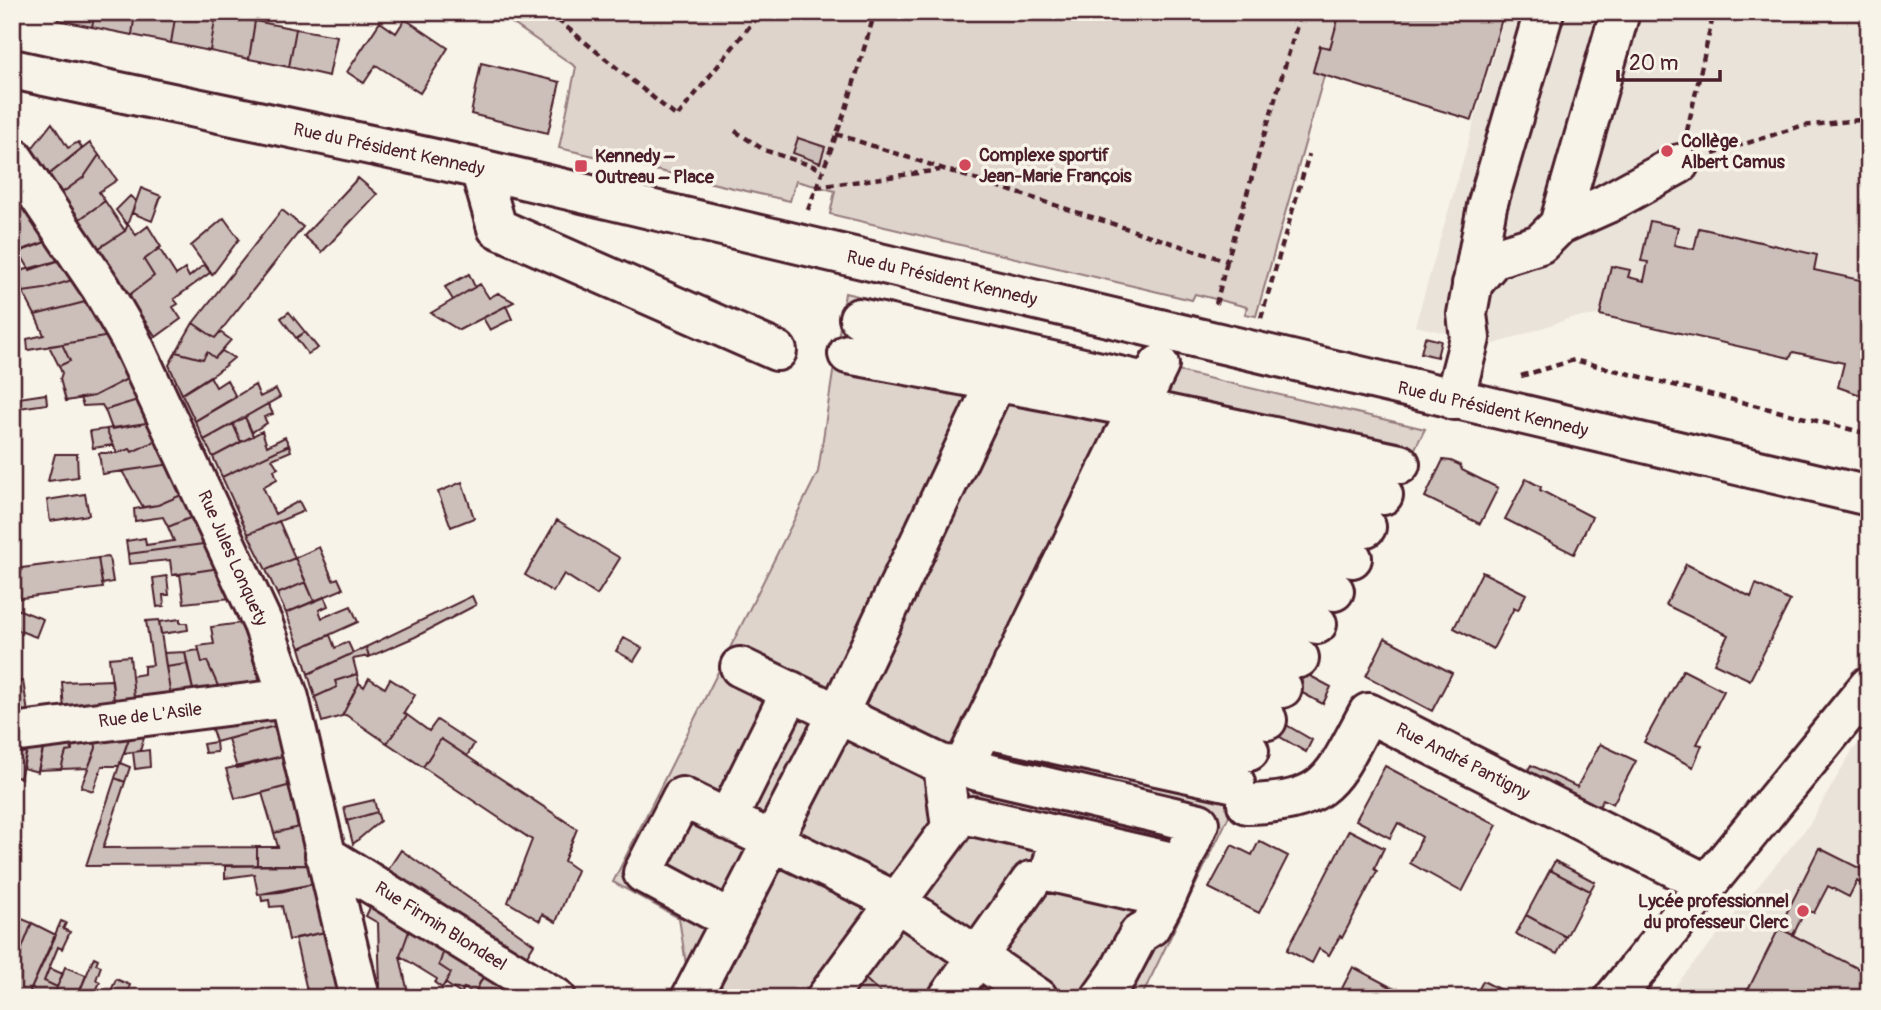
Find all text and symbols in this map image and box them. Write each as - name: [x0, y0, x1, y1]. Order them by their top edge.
- scale bar: [1618, 38, 1720, 82]
- text: 20 m: [1629, 50, 1678, 77]
- street label: Rue du Président Kennedy: [291, 118, 487, 181]
- place label: Collège Albert Camus: [1681, 130, 1786, 174]
- marker: Collège Albert Camus: [1659, 143, 1675, 159]
- place label: Complexe sportif Jean-Marie François: [979, 144, 1132, 188]
- place label: Kennedy – Outreau – Place: [595, 145, 715, 189]
- marker: Complexe sportif Jean-Marie François: [957, 157, 973, 173]
- marker: Kennedy – Outreau – Place: [573, 158, 589, 174]
- street label: Rue du Président Kennedy: [844, 245, 1040, 312]
- street label: Rue du Président Kennedy: [1395, 376, 1591, 443]
- street label: Rue Jules Lonquety: [192, 487, 273, 630]
- street label: Rue de L'Asile: [97, 698, 203, 733]
- street label: Rue André Pantigny: [1392, 718, 1534, 805]
- street label: Rue Firmin Blondeel: [371, 877, 511, 976]
- place label: Lycée professionnel du professeur Clerc: [1638, 890, 1789, 934]
- marker: Lycée professionnel du professeur Clerc: [1795, 903, 1811, 919]

